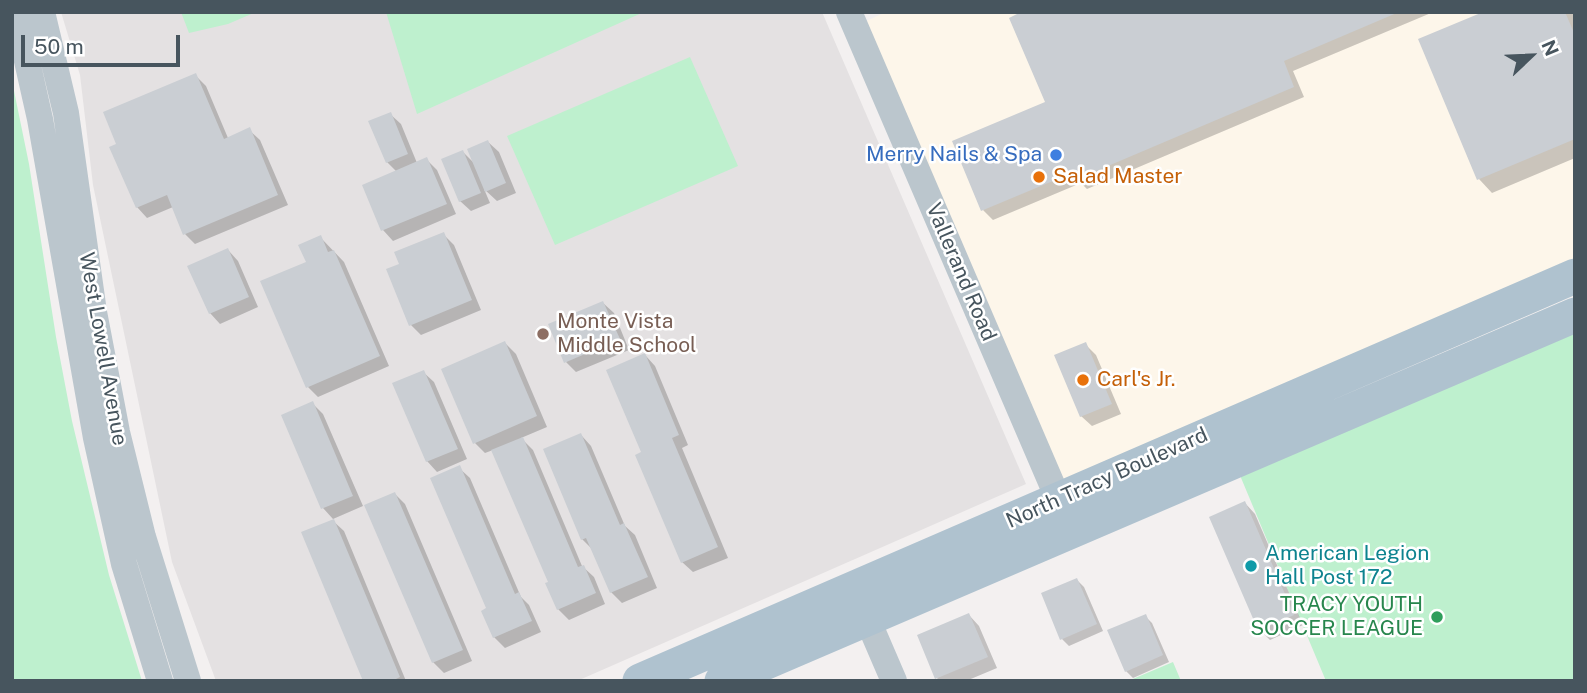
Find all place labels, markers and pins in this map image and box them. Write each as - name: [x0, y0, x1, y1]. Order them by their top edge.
- place label: Merry Nails & Spa: [866, 142, 1042, 168]
- marker: Merry Nails & Spa: [1048, 147, 1064, 163]
- place label: Salad Master: [1053, 164, 1183, 190]
- marker: Salad Master: [1031, 169, 1047, 185]
- place label: Monte Vista Middle School: [557, 309, 696, 359]
- marker: Monte Vista Middle School: [535, 326, 551, 342]
- place label: Carl's Jr.: [1097, 367, 1176, 393]
- marker: Carl's Jr.: [1075, 372, 1091, 388]
- place label: American Legion Hall Post 172: [1265, 541, 1429, 591]
- marker: American Legion Hall Post 172: [1243, 558, 1259, 574]
- place label: TRACY YOUTH SOCCER LEAGUE: [1250, 592, 1423, 642]
- marker: TRACY YOUTH SOCCER LEAGUE: [1429, 609, 1445, 625]

